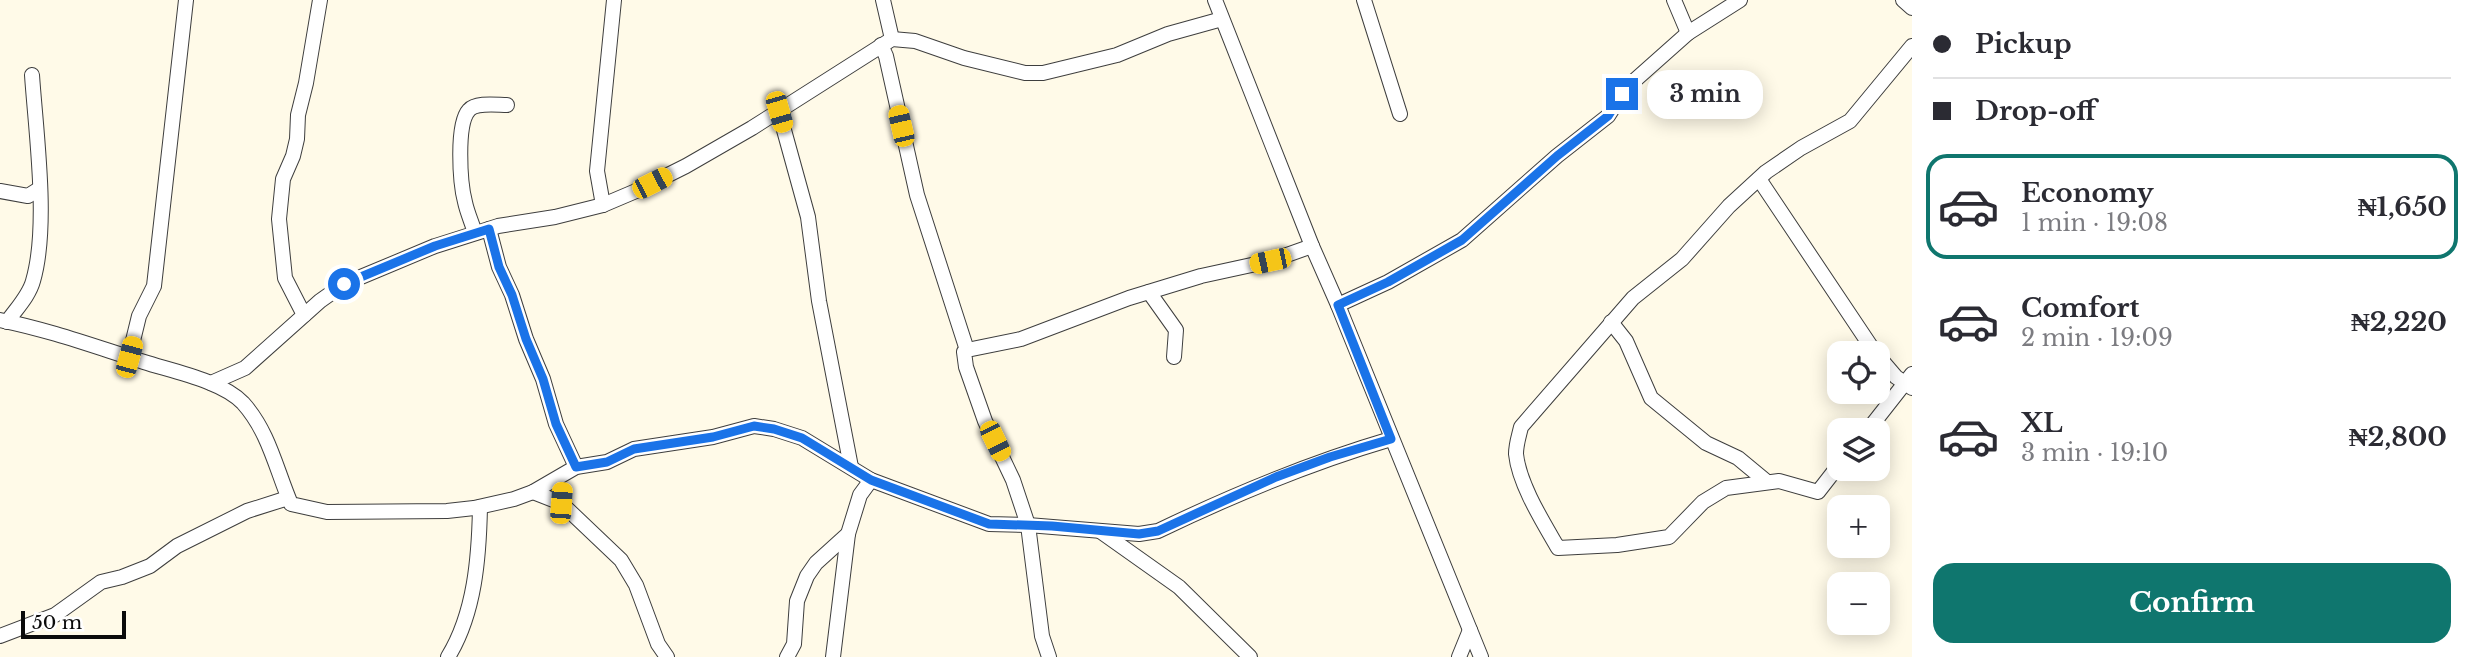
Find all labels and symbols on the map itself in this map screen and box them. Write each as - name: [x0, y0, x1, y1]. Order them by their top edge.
- callout: 3 min: [1646, 70, 1762, 119]
- route end: [1606, 78, 1638, 110]
- car: [764, 89, 795, 135]
- car: [887, 103, 916, 149]
- car: [629, 164, 676, 202]
- car: [1248, 246, 1293, 276]
- route start: [328, 268, 360, 300]
- car: [114, 334, 145, 380]
- car: [977, 418, 1014, 464]
- car: [550, 481, 573, 525]
- scale bar: [21, 608, 126, 640]

